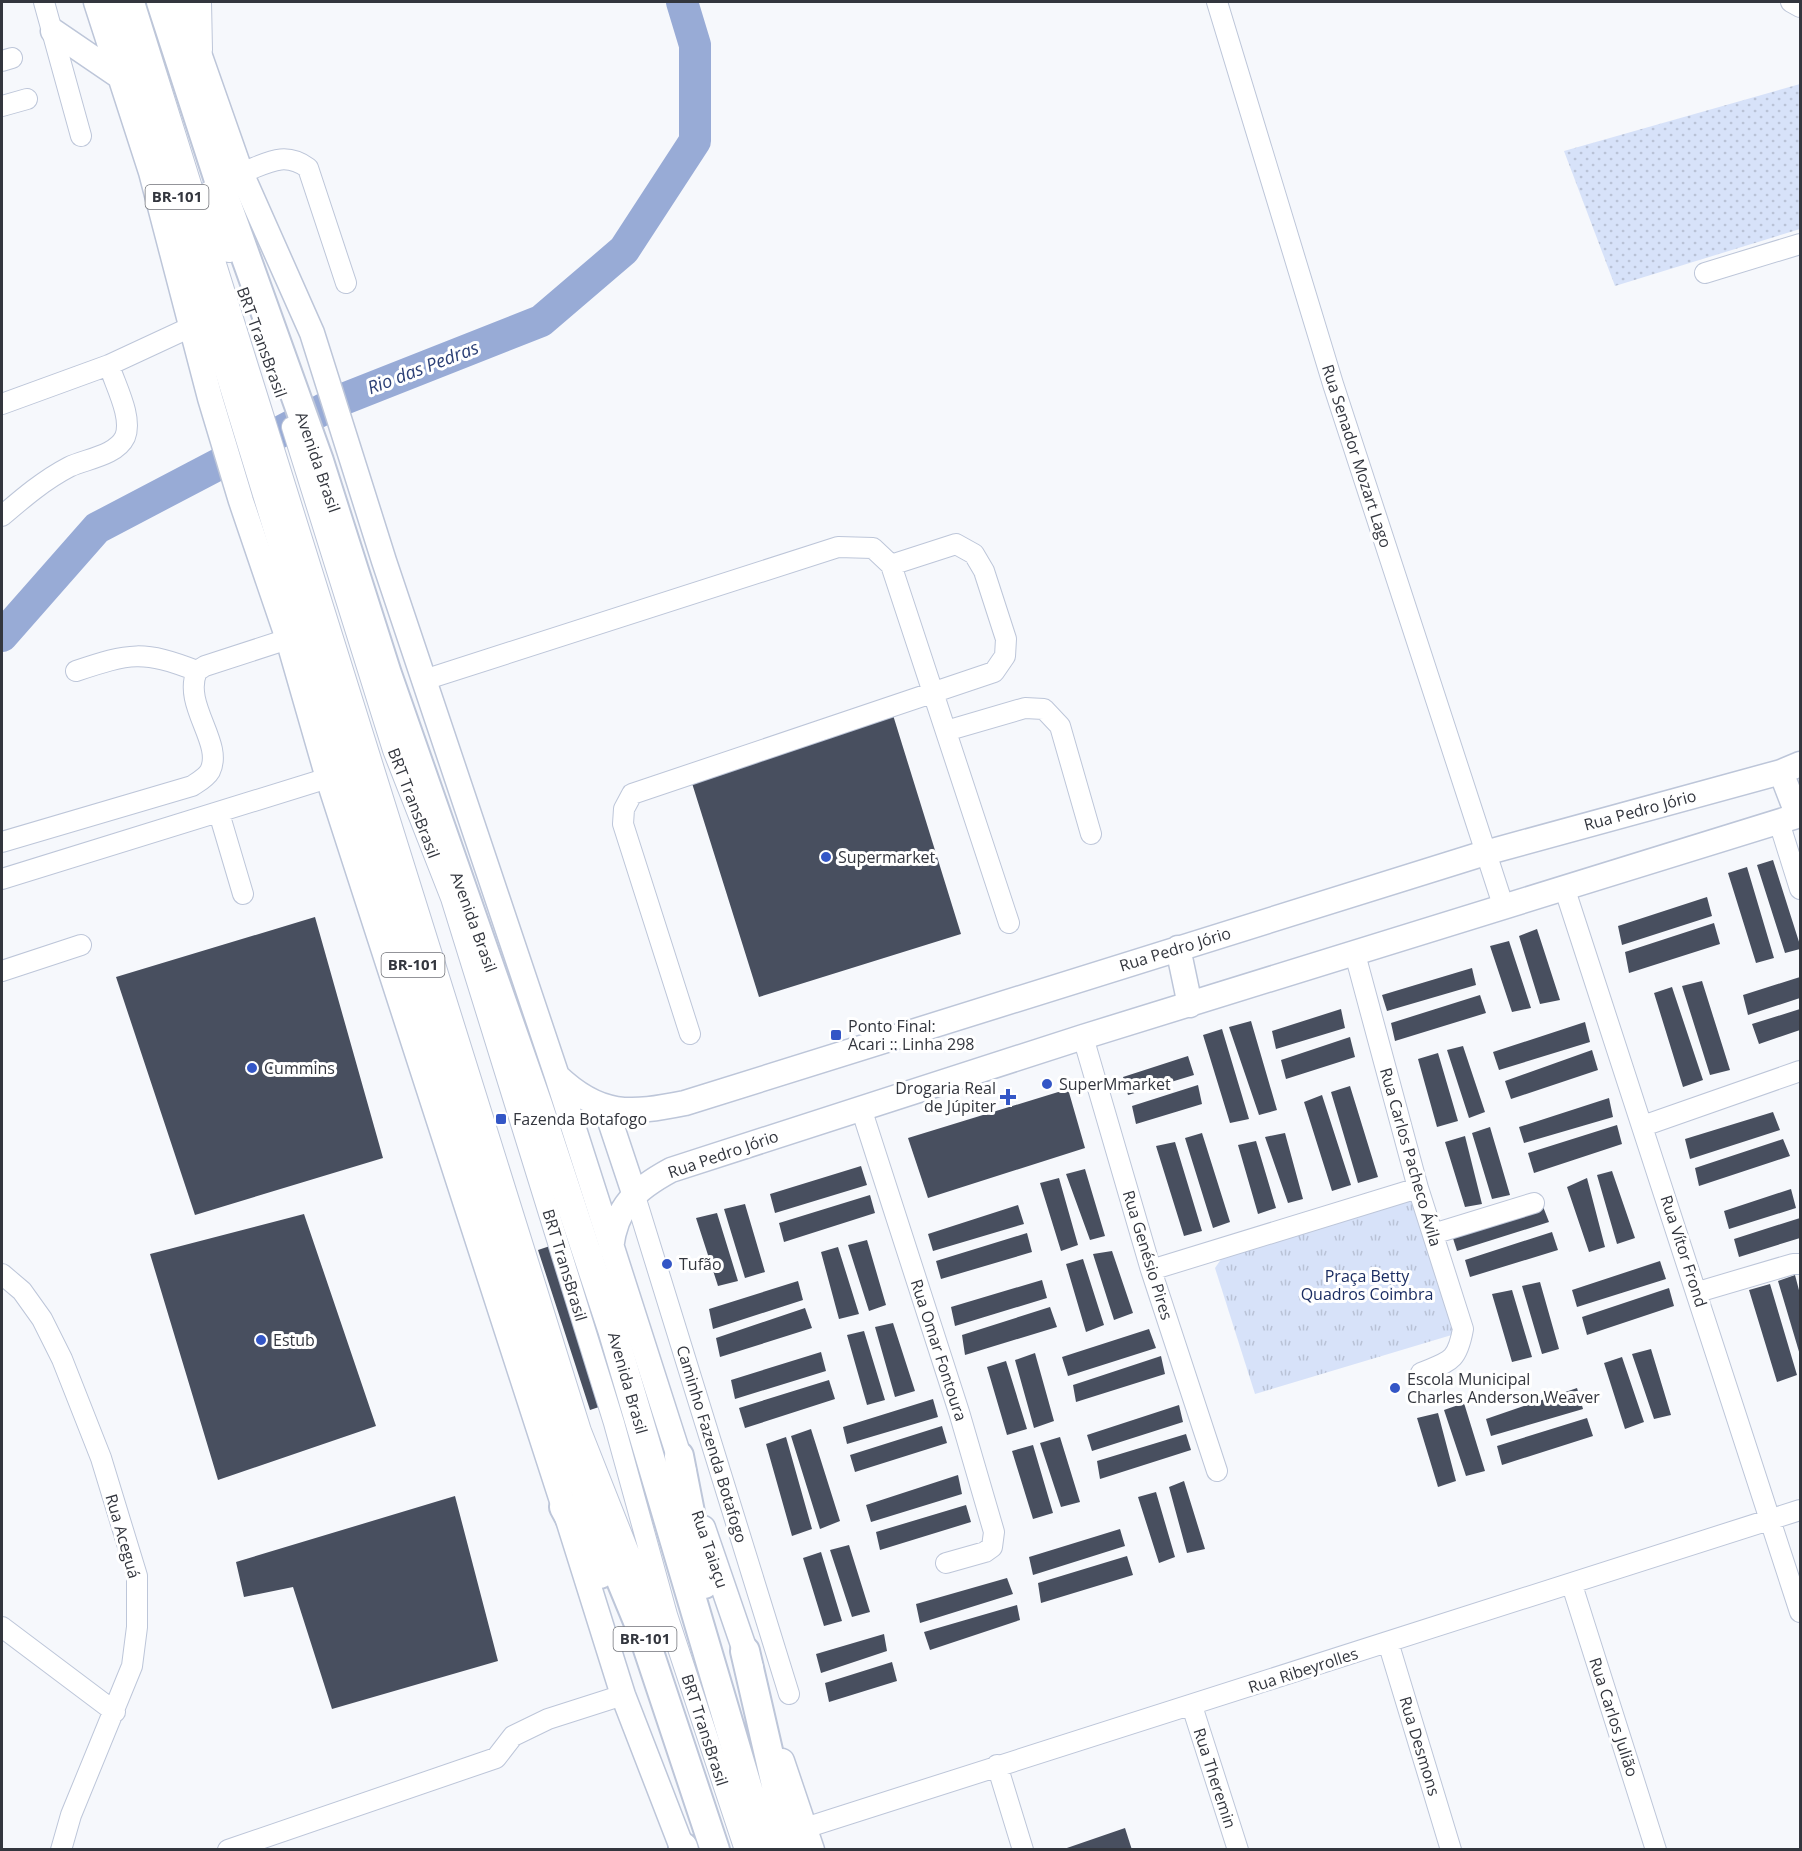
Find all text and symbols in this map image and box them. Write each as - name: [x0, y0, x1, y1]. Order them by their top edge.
- road number: BR-101: [146, 185, 208, 209]
- street label: BRT TransBrasil: [232, 284, 292, 400]
- water label: Rio das Pedras: [364, 335, 482, 399]
- street label: Rua Senador Mozart Lago: [1317, 361, 1397, 551]
- street label: Avenida Brasil: [290, 409, 346, 515]
- street label: BRT TransBrasil: [383, 745, 445, 861]
- street label: Rua Pedro Jório: [1581, 784, 1699, 836]
- place label: Supermarket: [838, 846, 936, 868]
- marker: Supermarket: [819, 850, 833, 864]
- street label: Avenida Brasil: [446, 869, 502, 975]
- street label: Rua Pedro Jório: [1117, 922, 1233, 976]
- road number: BR-101: [382, 953, 444, 977]
- place label: Ponto Final: Acari :: Linha 298: [848, 1015, 974, 1055]
- marker: Ponto Final: Acari :: Linha 298: [829, 1028, 843, 1042]
- place label: Cummins: [264, 1057, 335, 1079]
- marker: Cummins: [245, 1061, 259, 1075]
- street label: Rua Carlos Pacheco Ávila: [1375, 1065, 1447, 1249]
- place label: SuperMmarket: [1059, 1073, 1171, 1095]
- place label: Drogaria Real de Júpiter: [895, 1077, 996, 1117]
- marker: SuperMmarket: [1040, 1077, 1054, 1091]
- marker: Drogaria Real de Júpiter: [1001, 1090, 1015, 1104]
- place label: Fazenda Botafogo: [513, 1108, 647, 1130]
- marker: Fazenda Botafogo: [494, 1112, 508, 1126]
- street label: Rua Pedro Jório: [665, 1125, 781, 1183]
- street label: Rua Genésio Pires: [1118, 1188, 1178, 1322]
- street label: Rua Vítor Frond: [1656, 1192, 1712, 1310]
- street label: BRT TransBrasil: [537, 1206, 593, 1324]
- place label: Tufão: [679, 1253, 722, 1275]
- marker: Tufão: [660, 1257, 674, 1271]
- park label: Praça Betty Quadros Coimbra: [1301, 1265, 1433, 1305]
- street label: Rua Omar Fontoura: [906, 1276, 972, 1424]
- place label: Estub: [273, 1329, 315, 1351]
- street label: Avenida Brasil: [603, 1329, 653, 1437]
- marker: Estub: [254, 1333, 268, 1347]
- street label: Caminho Fazenda Botafogo: [671, 1343, 753, 1545]
- place label: Escola Municipal Charles Anderson Weaver: [1407, 1368, 1600, 1408]
- marker: Escola Municipal Charles Anderson Weaver: [1388, 1381, 1402, 1395]
- street label: Rua Aceguá: [100, 1491, 146, 1581]
- street label: Rua Taiaçu: [686, 1507, 734, 1591]
- road number: BR-101: [614, 1627, 676, 1651]
- street label: Rua Ribeyrolles: [1245, 1642, 1361, 1698]
- street label: Rua Carlos Julião: [1584, 1654, 1644, 1780]
- street label: BRT TransBrasil: [677, 1671, 733, 1789]
- street label: Rua Desmons: [1394, 1694, 1446, 1798]
- street label: Rua Theremin: [1188, 1725, 1242, 1831]

